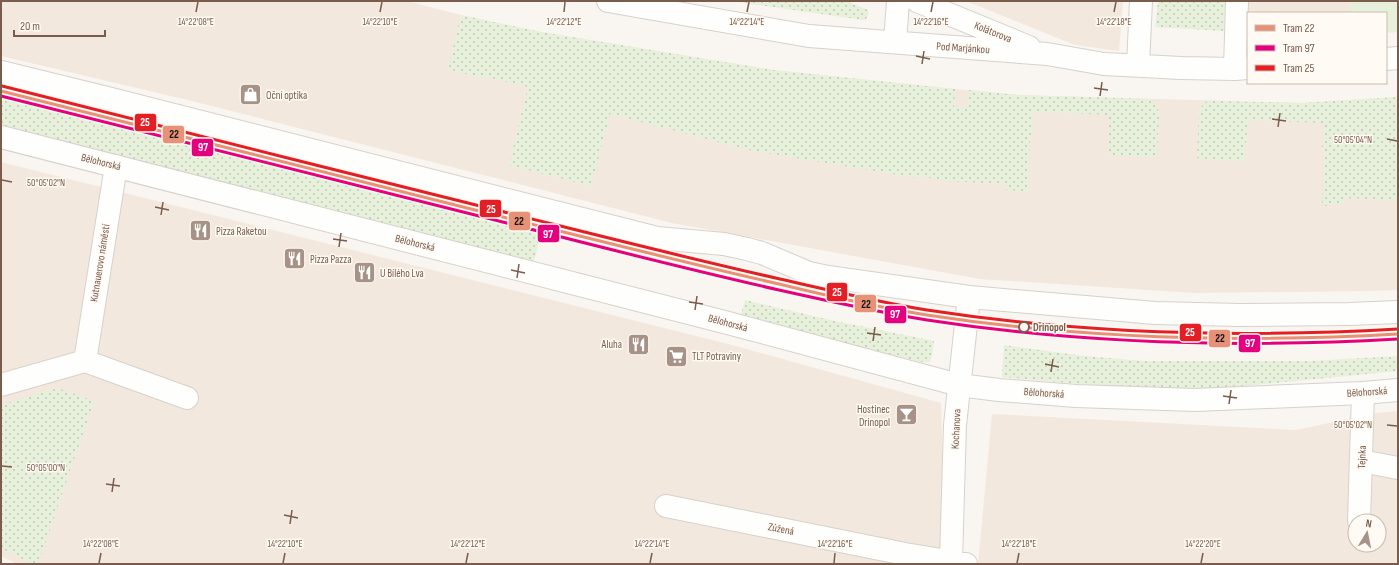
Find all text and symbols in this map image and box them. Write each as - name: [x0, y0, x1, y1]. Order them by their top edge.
- scale bar: [14, 12, 105, 38]
- legend: [1247, 12, 1387, 84]
- text: 14°22'08"E: [178, 16, 214, 28]
- text: 14°22'10"E: [362, 16, 398, 28]
- text: 14°22'12"E: [547, 16, 581, 28]
- text: 14°22'14"E: [730, 16, 764, 28]
- text: 14°22'16"E: [913, 16, 949, 28]
- text: 14°22'18"E: [1097, 16, 1131, 28]
- text: 20 m: [20, 19, 40, 34]
- street label: Kolátorova: [972, 19, 1014, 45]
- text: Tram 22: [1283, 21, 1314, 36]
- street label: Pod Marjánkou: [936, 40, 991, 56]
- text: Tram 97: [1283, 41, 1315, 56]
- text: Tram 25: [1283, 61, 1314, 76]
- shop icon: Oční optika: [238, 82, 264, 108]
- place label: Oční optika: [266, 89, 307, 102]
- line badge: 25: [134, 113, 157, 132]
- text: 25: [140, 116, 150, 129]
- line badge: 22: [162, 125, 185, 144]
- text: 22: [169, 128, 179, 141]
- text: 50°05'04"N: [1334, 134, 1372, 146]
- line badge: 97: [191, 138, 214, 157]
- text: 97: [198, 141, 208, 154]
- street label: Bělohorská: [80, 151, 122, 173]
- text: 50°05'02"N: [27, 177, 65, 189]
- line badge: 25: [479, 199, 502, 218]
- text: 25: [486, 203, 496, 216]
- line badge: 22: [508, 211, 531, 231]
- text: 22: [514, 215, 524, 228]
- restaurant icon: Pizza Raketou: [188, 218, 214, 244]
- street label: Kutnauerovo náměstí: [87, 222, 113, 303]
- line badge: 97: [537, 224, 560, 243]
- place label: Pizza Raketou: [216, 225, 267, 238]
- text: 97: [543, 228, 553, 241]
- street label: Bělohorská: [394, 232, 436, 254]
- restaurant icon: Pizza Pazza: [281, 246, 307, 272]
- place label: Pizza Pazza: [310, 253, 351, 266]
- restaurant icon: U Bílého Lva: [351, 260, 377, 286]
- place label: U Bílého Lva: [380, 267, 424, 280]
- line badge: 25: [826, 282, 848, 302]
- text: 25: [832, 286, 842, 299]
- line badge: 22: [854, 294, 877, 313]
- text: 22: [861, 298, 871, 311]
- line badge: 97: [884, 305, 907, 324]
- text: 97: [890, 308, 900, 321]
- street label: Bělohorská: [707, 311, 749, 335]
- marker: Drinopol: [1018, 321, 1030, 333]
- place label: Drinopol: [1033, 321, 1066, 334]
- line badge: 25: [1179, 323, 1202, 342]
- text: 25: [1185, 326, 1195, 339]
- line badge: 22: [1208, 329, 1231, 348]
- restaurant icon: Aluha: [625, 331, 651, 357]
- text: 22: [1215, 332, 1225, 345]
- line badge: 97: [1238, 334, 1261, 353]
- text: 97: [1245, 337, 1255, 350]
- place label: Aluha: [601, 338, 622, 351]
- supermarket icon: TLT Potraviny: [663, 343, 689, 369]
- place label: TLT Potraviny: [692, 350, 742, 363]
- street label: Bělohorská: [1346, 384, 1388, 400]
- street label: Bělohorská: [1023, 385, 1065, 401]
- bar icon: Hostinec Drinopol: [893, 402, 919, 428]
- place label: Hostinec Drinopol: [857, 403, 890, 429]
- street label: Kochanova: [948, 409, 964, 449]
- text: 50°05'02"N: [1334, 419, 1372, 431]
- street label: Tejnka: [1355, 445, 1369, 469]
- text: 50°05'00"N: [27, 462, 65, 474]
- north arrow: [1347, 513, 1387, 553]
- text: N: [1365, 517, 1373, 531]
- street label: Zúžená: [767, 520, 795, 538]
- text: 14°22'08"E: [83, 538, 119, 550]
- text: 14°22'10"E: [267, 538, 303, 550]
- text: 14°22'12"E: [451, 538, 485, 550]
- text: 14°22'14"E: [635, 538, 669, 550]
- text: 14°22'16"E: [817, 538, 853, 550]
- text: 14°22'18"E: [1002, 538, 1036, 550]
- text: 14°22'20"E: [1185, 538, 1221, 550]

